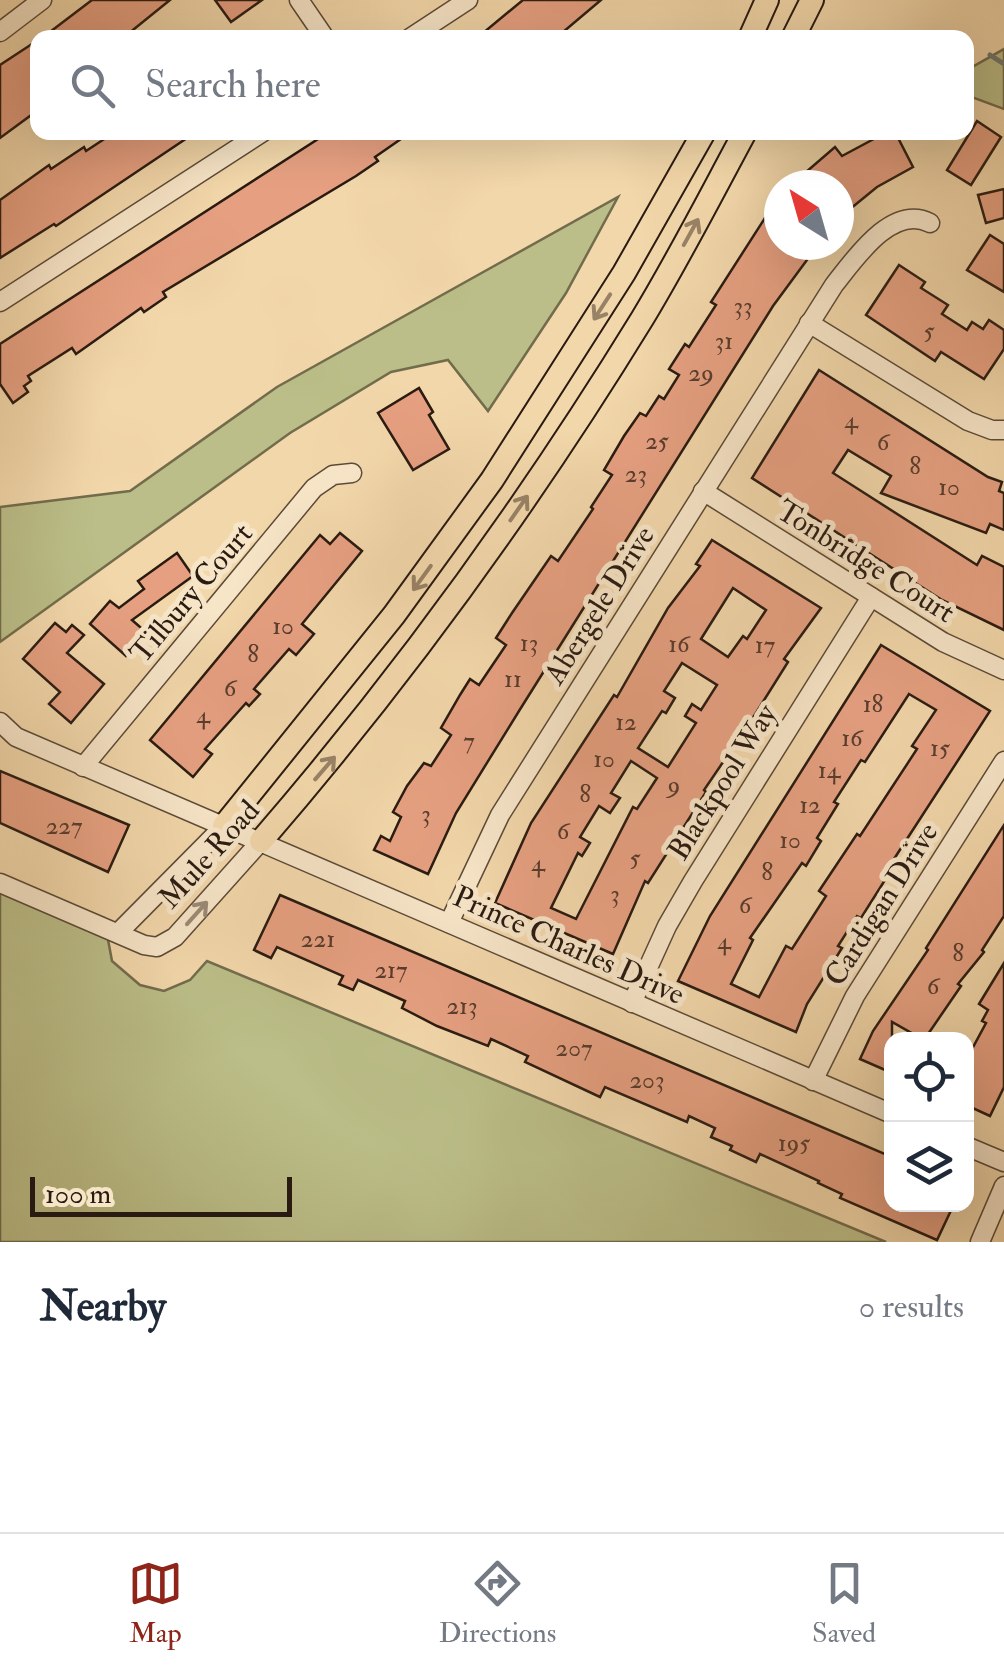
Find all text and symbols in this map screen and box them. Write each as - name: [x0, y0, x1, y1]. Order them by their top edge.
- search box: [30, 30, 974, 140]
- icon: search: [65, 58, 120, 113]
- text: Search here: [145, 61, 321, 109]
- north arrow: [764, 170, 854, 260]
- one-way arrow: [682, 218, 702, 247]
- house number: 33: [733, 291, 753, 322]
- one-way arrow: [591, 293, 612, 321]
- house number: 5: [924, 316, 935, 347]
- house number: 31: [715, 326, 733, 357]
- house number: 29: [688, 358, 714, 389]
- house number: 4: [844, 405, 859, 436]
- house number: 25: [645, 426, 669, 457]
- house number: 6: [877, 427, 891, 458]
- house number: 8: [909, 451, 921, 482]
- house number: 23: [625, 459, 647, 490]
- house number: 10: [938, 472, 960, 503]
- street label: Tonbridge Court: [770, 492, 962, 631]
- one-way arrow: [508, 494, 529, 522]
- street label: Tilbury Court: [122, 516, 261, 671]
- street label: Abergele Drive: [536, 519, 663, 692]
- one-way arrow: [411, 564, 432, 591]
- house number: 10: [272, 611, 294, 642]
- house number: 13: [520, 628, 538, 659]
- house number: 16: [668, 629, 691, 660]
- house number: 17: [755, 630, 776, 661]
- house number: 8: [247, 639, 259, 670]
- house number: 11: [504, 664, 522, 695]
- house number: 6: [224, 673, 238, 704]
- house number: 18: [863, 689, 884, 720]
- street label: Blackpool Way: [660, 697, 785, 867]
- house number: 4: [196, 700, 211, 731]
- house number: 12: [615, 707, 637, 738]
- house number: 16: [841, 723, 864, 754]
- house number: 7: [463, 726, 475, 757]
- house number: 15: [930, 733, 950, 764]
- house number: 10: [593, 744, 615, 775]
- one-way arrow: [313, 755, 335, 781]
- house number: 14: [818, 755, 842, 786]
- house number: 9: [666, 770, 680, 801]
- house number: 8: [579, 779, 591, 810]
- house number: 12: [799, 790, 821, 821]
- street label: Mule Road: [151, 792, 268, 916]
- house number: 3: [421, 799, 431, 830]
- house number: 227: [46, 811, 83, 842]
- house number: 6: [557, 816, 571, 847]
- street label: Cardigan Drive: [817, 816, 946, 993]
- house number: 10: [779, 825, 801, 856]
- house number: 5: [630, 843, 641, 874]
- house number: 4: [531, 848, 546, 879]
- house number: 8: [761, 857, 773, 888]
- street label: Prince Charles Drive: [447, 878, 690, 1013]
- house number: 3: [610, 879, 620, 910]
- house number: 6: [739, 890, 753, 921]
- one-way arrow: [185, 901, 208, 926]
- house number: 221: [301, 924, 335, 955]
- house number: 4: [717, 926, 732, 957]
- house number: 8: [952, 938, 964, 969]
- house number: 217: [374, 955, 408, 986]
- house number: 6: [927, 971, 941, 1002]
- house number: 213: [446, 991, 478, 1022]
- map controls: [884, 1032, 974, 1212]
- button: locate: [884, 1032, 974, 1122]
- house number: 207: [556, 1033, 593, 1064]
- house number: 203: [629, 1065, 665, 1096]
- button: layers: [884, 1122, 974, 1212]
- house number: 195: [778, 1128, 810, 1159]
- scale bar: [30, 1172, 292, 1216]
- text: 100 m: [45, 1177, 111, 1212]
- text: Nearby: [40, 1281, 166, 1333]
- text: 0 results: [859, 1287, 964, 1327]
- tab: Map: [128, 1556, 183, 1651]
- tab: Directions: [439, 1556, 556, 1651]
- tab: Saved: [812, 1556, 876, 1651]

